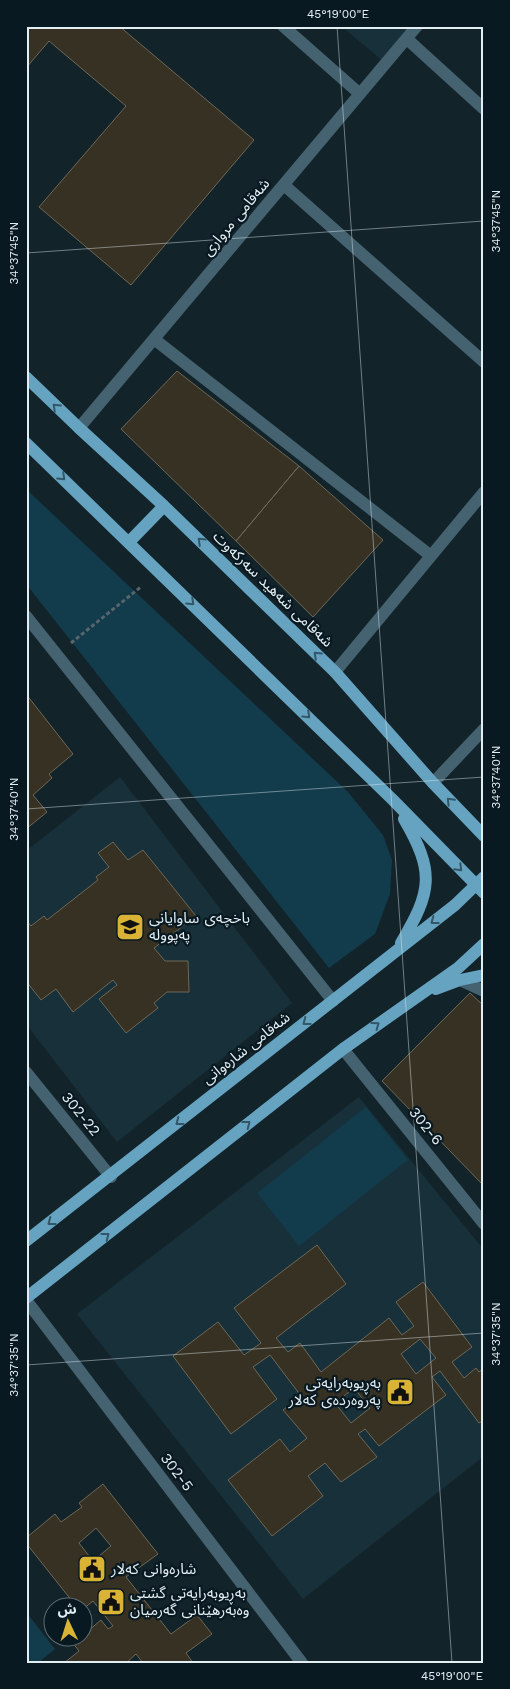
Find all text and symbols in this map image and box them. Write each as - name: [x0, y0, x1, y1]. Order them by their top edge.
- text: 45°19'00"E: [307, 7, 369, 21]
- street label: شەقامی مرواری: [199, 175, 274, 259]
- text: 34°37'45"N: [489, 190, 503, 252]
- text: 34°37'45"N: [7, 222, 21, 284]
- one-way arrow: [53, 403, 62, 412]
- one-way arrow: [56, 471, 65, 480]
- street label: شەقامی شەهید سەرکەوت: [209, 527, 337, 651]
- one-way arrow: [198, 538, 207, 547]
- one-way arrow: [185, 596, 194, 605]
- one-way arrow: [314, 652, 323, 661]
- one-way arrow: [301, 710, 310, 719]
- text: 34°37'40"N: [489, 745, 503, 809]
- text: 34°37'40"N: [7, 777, 21, 841]
- one-way arrow: [447, 797, 456, 806]
- one-way arrow: [453, 862, 462, 871]
- place label: باخچەی ساوایانی پەپوولە: [149, 909, 250, 945]
- school or university icon: باخچەی ساوایانی پەپوولە: [115, 912, 145, 942]
- one-way arrow: [430, 915, 440, 924]
- street label: شەقامی شارەوانی: [198, 1008, 294, 1088]
- one-way arrow: [303, 1016, 312, 1025]
- one-way arrow: [370, 1022, 380, 1031]
- street label: 302-22: [58, 1088, 104, 1140]
- street label: 302-6: [405, 1104, 447, 1148]
- one-way arrow: [176, 1117, 185, 1125]
- one-way arrow: [241, 1122, 250, 1130]
- one-way arrow: [48, 1217, 57, 1225]
- one-way arrow: [100, 1233, 109, 1241]
- text: 34°37'35"N: [489, 1302, 503, 1366]
- text: 34°37'35"N: [7, 1333, 21, 1397]
- place label: بەڕیوبەرایەتی پەروەردەی کەلار: [287, 1374, 381, 1410]
- public building icon: بەڕیوبەرایەتی پەروەردەی کەلار: [385, 1377, 415, 1407]
- street label: 302-5: [157, 1449, 197, 1495]
- public building icon: شارەوانی کەلار: [77, 1554, 107, 1584]
- place label: شارەوانی کەلار: [110, 1560, 197, 1578]
- place label: بەڕیوبەرایەتی گشتی وەبەرهێنانی گەرمیان: [130, 1584, 249, 1619]
- public building icon: بەڕیوبەرایەتی گشتی وەبەرهێنانی گەرمیان: [96, 1587, 126, 1617]
- north arrow: [42, 1596, 92, 1646]
- text: ش: [57, 1600, 77, 1618]
- text: 45°19'00"E: [421, 1669, 483, 1683]

